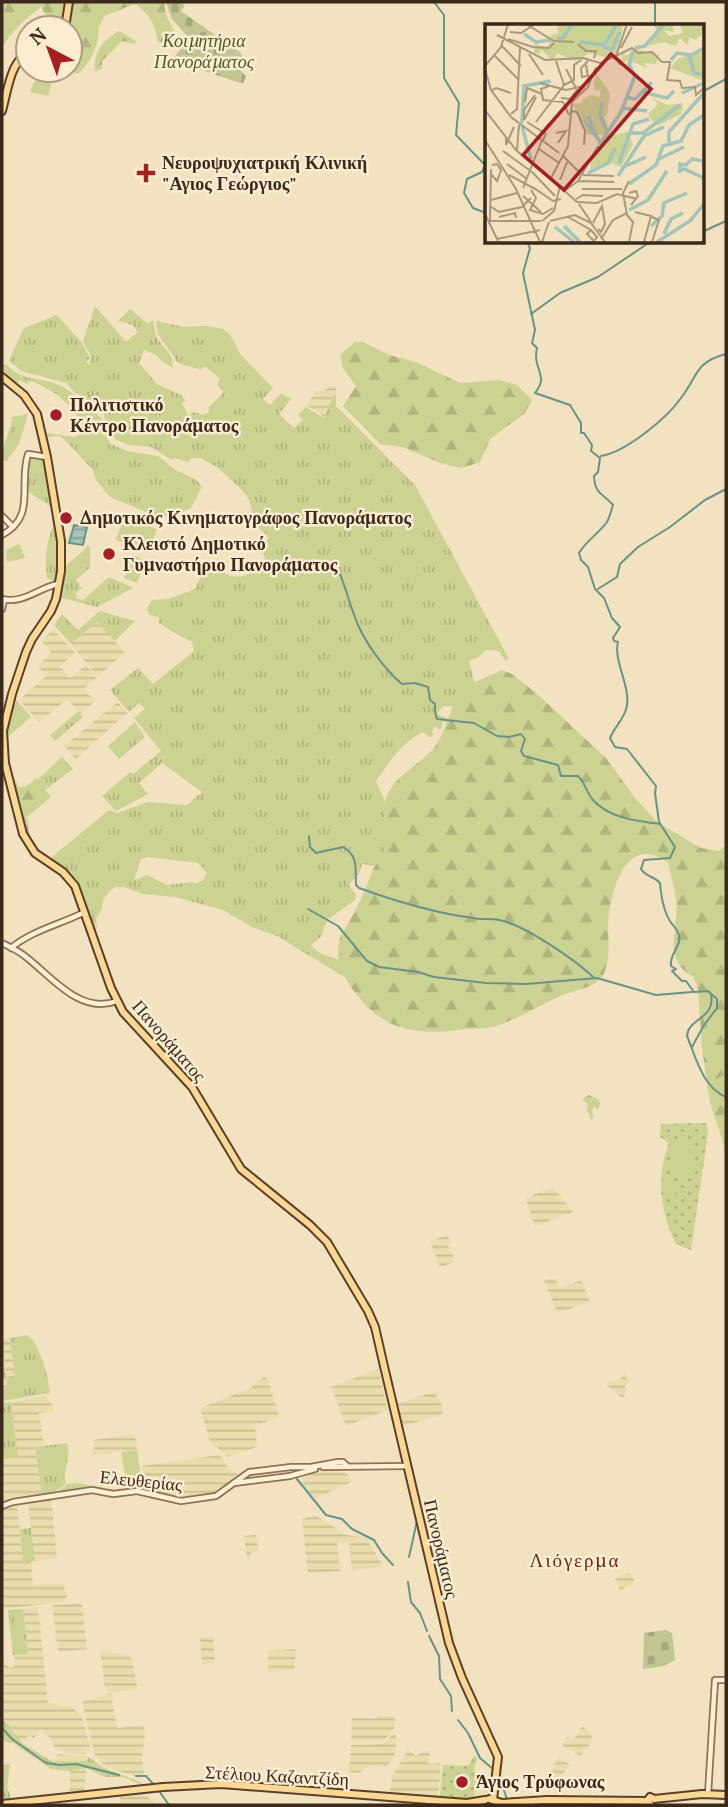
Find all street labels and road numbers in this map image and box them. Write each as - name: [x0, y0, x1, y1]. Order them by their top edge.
- street label: Πανοράματος: [128, 994, 212, 1086]
- street label: Ελευθερίας: [99, 1464, 184, 1496]
- street label: Πανοράματος: [419, 1497, 465, 1601]
- street label: Στέλιου Καζαντζίδη: [204, 1759, 350, 1791]

